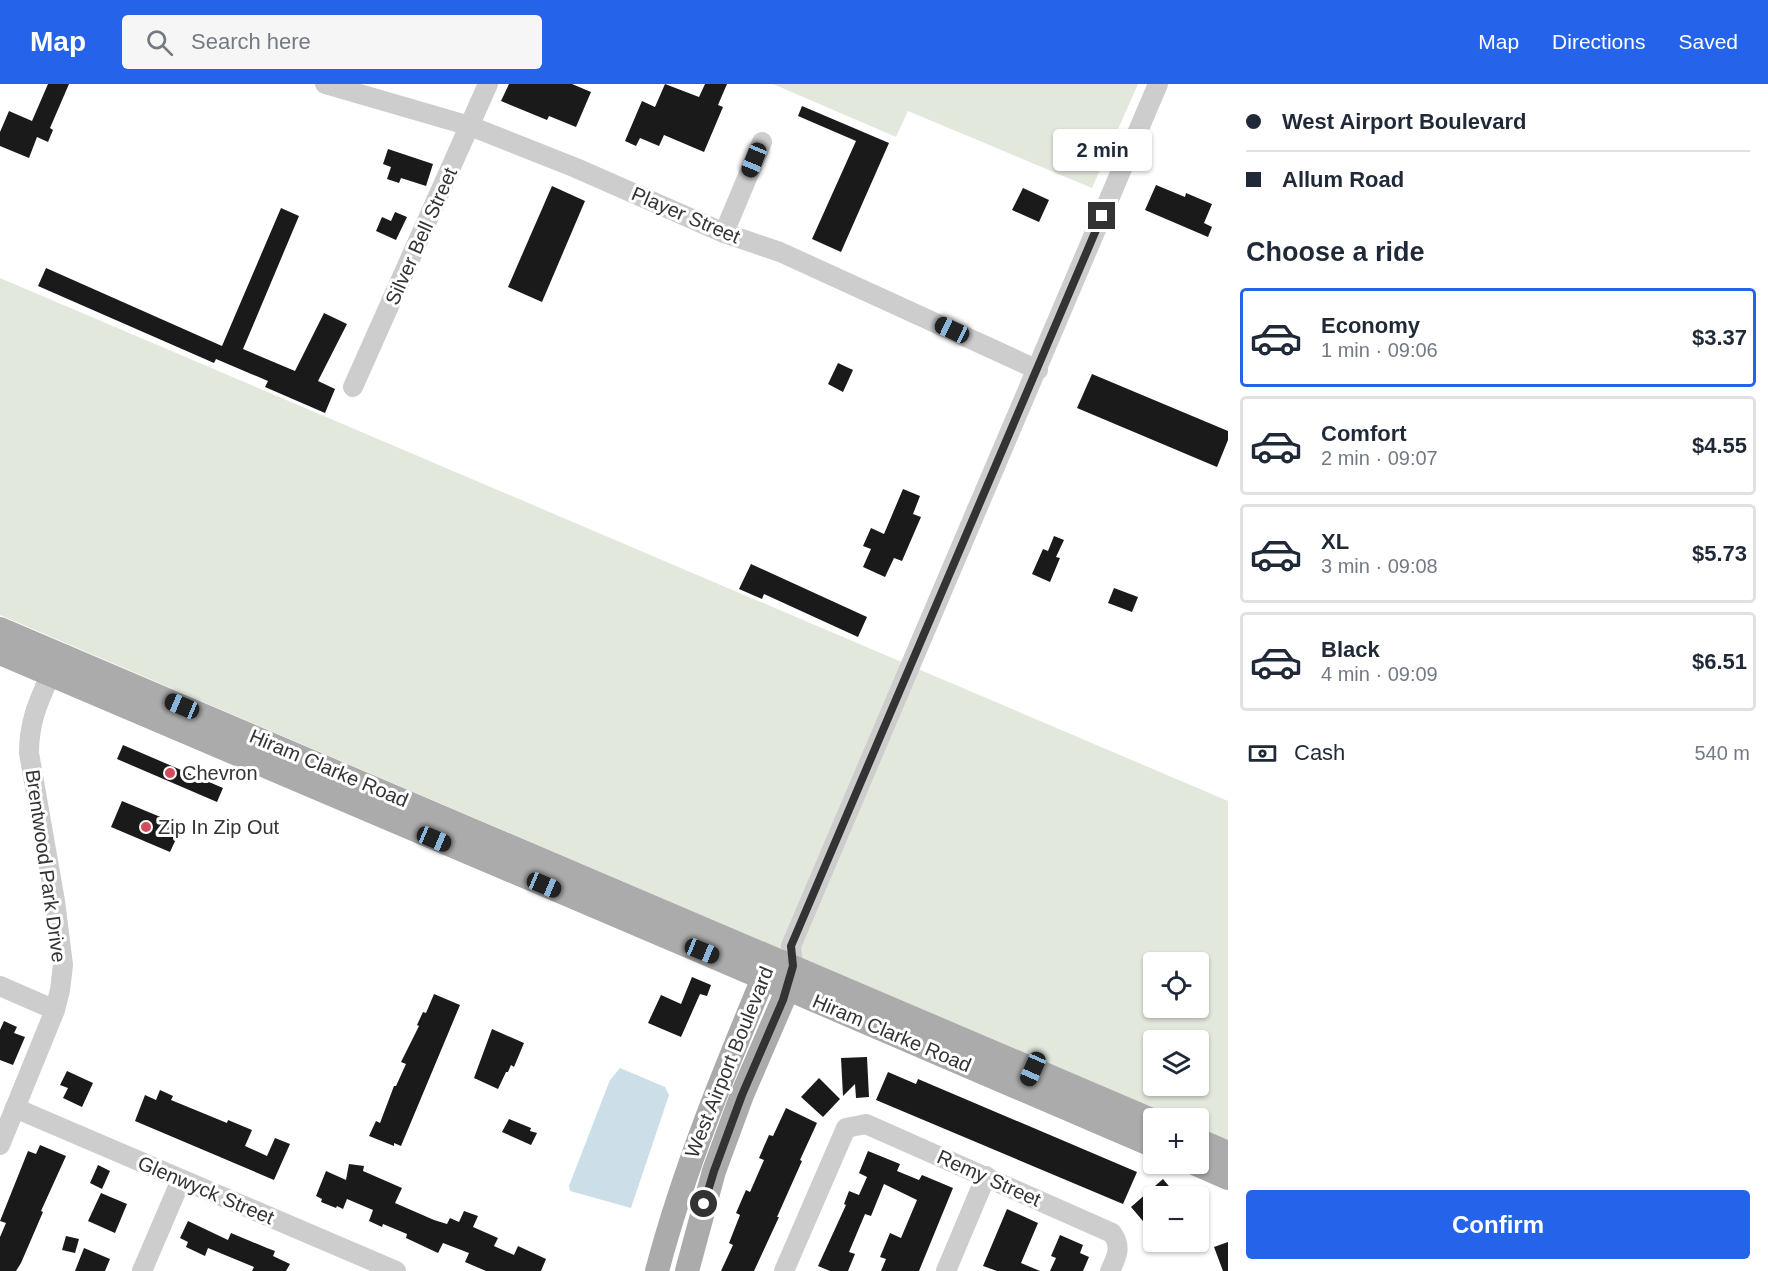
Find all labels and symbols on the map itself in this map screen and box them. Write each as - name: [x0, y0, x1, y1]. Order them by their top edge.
- callout: 2 min: [1052, 129, 1152, 171]
- car: [739, 140, 769, 180]
- street label: Silver Bell Street: [381, 164, 461, 308]
- street label: Player Street: [628, 182, 744, 248]
- route end: [1088, 202, 1115, 229]
- car: [932, 314, 972, 346]
- car: [162, 691, 202, 721]
- street label: Hiram Clarke Road: [246, 725, 412, 811]
- place label: Chevron: [182, 762, 258, 784]
- marker: Chevron: [163, 766, 177, 780]
- street label: Brentwood Park Drive: [22, 768, 70, 964]
- place label: Zip In Zip Out: [158, 816, 280, 838]
- marker: Zip In Zip Out: [139, 820, 153, 834]
- car: [414, 824, 454, 854]
- car: [524, 870, 564, 900]
- car: [682, 936, 722, 966]
- street label: West Airport Boulevard: [681, 963, 777, 1161]
- street label: Hiram Clarke Road: [809, 990, 975, 1076]
- car: [1017, 1049, 1049, 1089]
- street label: Remy Street: [934, 1145, 1045, 1211]
- street label: Glenwyck Street: [135, 1151, 278, 1229]
- route start: [690, 1190, 717, 1217]

